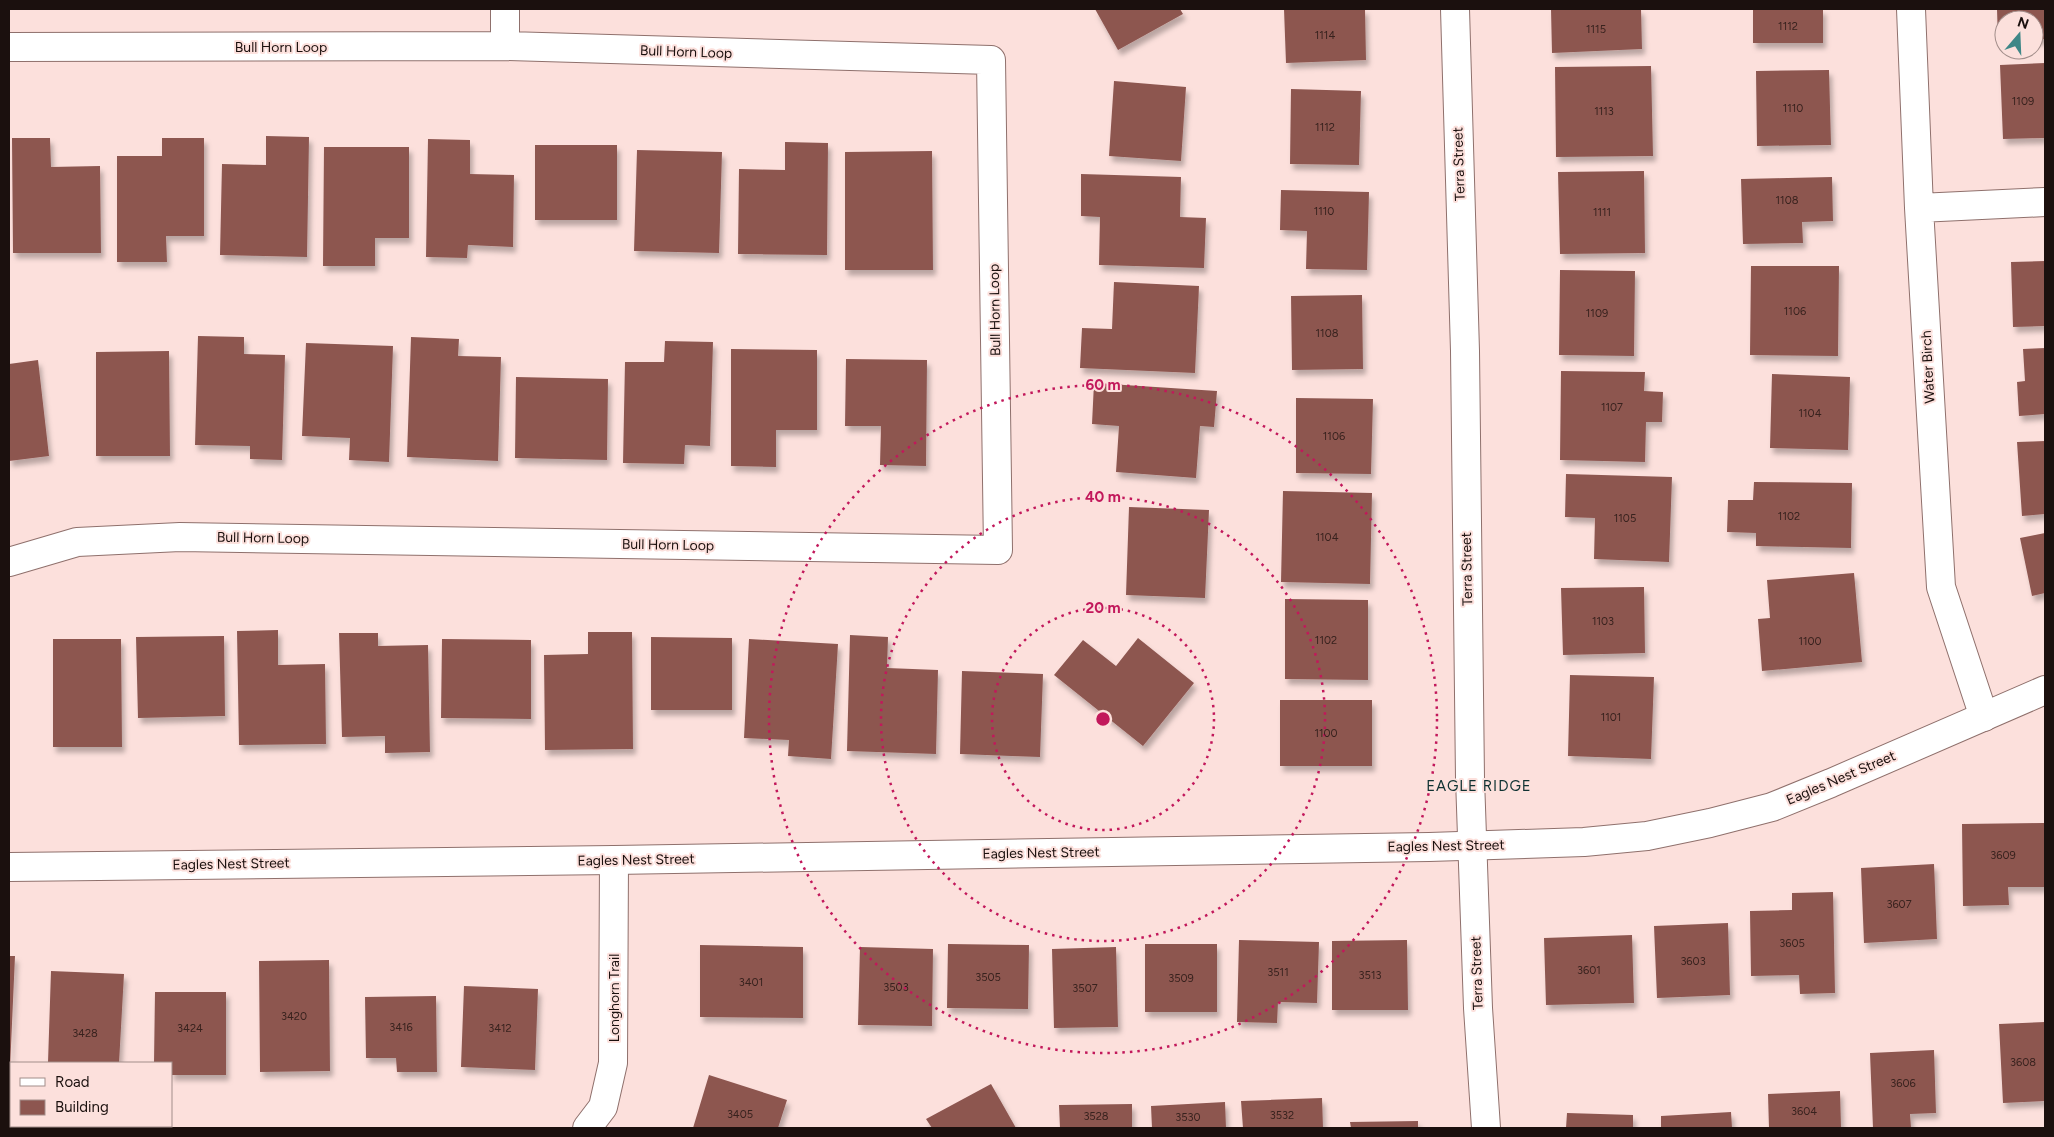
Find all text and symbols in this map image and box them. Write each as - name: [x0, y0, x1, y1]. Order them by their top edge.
- north arrow: [1994, 10, 2044, 60]
- text: N: [2015, 13, 2031, 33]
- house number: 1112: [1778, 20, 1798, 33]
- house number: 1115: [1586, 23, 1606, 36]
- house number: 1114: [1315, 29, 1335, 42]
- street label: Bull Horn Loop: [235, 39, 327, 56]
- street label: Bull Horn Loop: [640, 42, 732, 62]
- house number: 1109: [2012, 95, 2034, 108]
- house number: 1110: [1783, 102, 1803, 115]
- house number: 1113: [1594, 105, 1614, 118]
- house number: 1112: [1315, 121, 1335, 134]
- street label: Terra Street: [1449, 127, 1469, 201]
- house number: 1108: [1776, 194, 1799, 207]
- house number: 1110: [1314, 205, 1334, 218]
- house number: 1111: [1593, 206, 1611, 219]
- street label: Bull Horn Loop: [986, 264, 1004, 356]
- house number: 1106: [1784, 305, 1806, 318]
- house number: 1109: [1586, 307, 1608, 320]
- house number: 1108: [1316, 327, 1339, 340]
- street label: Water Birch: [1918, 330, 1938, 404]
- text: 60 m: [1085, 376, 1121, 394]
- house number: 1107: [1601, 401, 1623, 414]
- house number: 1104: [1799, 407, 1822, 420]
- house number: 1106: [1323, 430, 1345, 443]
- text: 40 m: [1085, 488, 1121, 506]
- house number: 1102: [1778, 510, 1800, 523]
- house number: 1105: [1614, 512, 1636, 525]
- street label: Bull Horn Loop: [217, 529, 309, 547]
- house number: 1104: [1316, 531, 1339, 544]
- street label: Terra Street: [1458, 532, 1476, 606]
- street label: Bull Horn Loop: [622, 536, 714, 554]
- text: 20 m: [1085, 599, 1121, 617]
- house number: 1103: [1592, 615, 1614, 628]
- house number: 1102: [1315, 634, 1337, 647]
- house number: 1100: [1798, 635, 1822, 648]
- centre of rings: [1094, 710, 1112, 728]
- house number: 1101: [1601, 711, 1621, 724]
- house number: 1100: [1314, 727, 1338, 740]
- street label: Eagles Nest Street: [1784, 747, 1898, 809]
- district label: EAGLE RIDGE: [1426, 777, 1532, 795]
- street label: Eagles Nest Street: [1387, 836, 1505, 856]
- street label: Eagles Nest Street: [982, 843, 1100, 863]
- house number: 3609: [1990, 849, 2016, 862]
- street label: Eagles Nest Street: [577, 850, 695, 870]
- street label: Eagles Nest Street: [172, 854, 290, 874]
- house number: 3607: [1886, 898, 1912, 911]
- street label: Terra Street: [1467, 936, 1487, 1010]
- house number: 3605: [1779, 937, 1805, 950]
- street label: Longhorn Trail: [606, 954, 623, 1042]
- house number: 3603: [1680, 955, 1706, 968]
- house number: 3601: [1577, 964, 1601, 977]
- house number: 3511: [1267, 966, 1289, 979]
- house number: 3513: [1359, 969, 1381, 982]
- house number: 3505: [975, 971, 1001, 984]
- house number: 3509: [1168, 972, 1194, 985]
- house number: 3401: [739, 976, 763, 989]
- house number: 3503: [883, 981, 909, 994]
- house number: 3507: [1072, 982, 1098, 995]
- house number: 3420: [281, 1010, 307, 1023]
- house number: 3416: [389, 1021, 413, 1034]
- house number: 3424: [177, 1022, 203, 1035]
- house number: 3412: [488, 1022, 512, 1035]
- house number: 3428: [72, 1027, 98, 1040]
- house number: 3608: [2010, 1056, 2036, 1069]
- legend: [10, 1062, 172, 1127]
- text: Road: [55, 1073, 90, 1091]
- house number: 3606: [1890, 1077, 1916, 1090]
- text: Building: [55, 1098, 109, 1116]
- house number: 3604: [1791, 1105, 1817, 1118]
- house number: 3405: [727, 1108, 753, 1121]
- house number: 3532: [1270, 1109, 1294, 1122]
- house number: 3528: [1083, 1110, 1109, 1123]
- house number: 3530: [1175, 1111, 1201, 1124]

